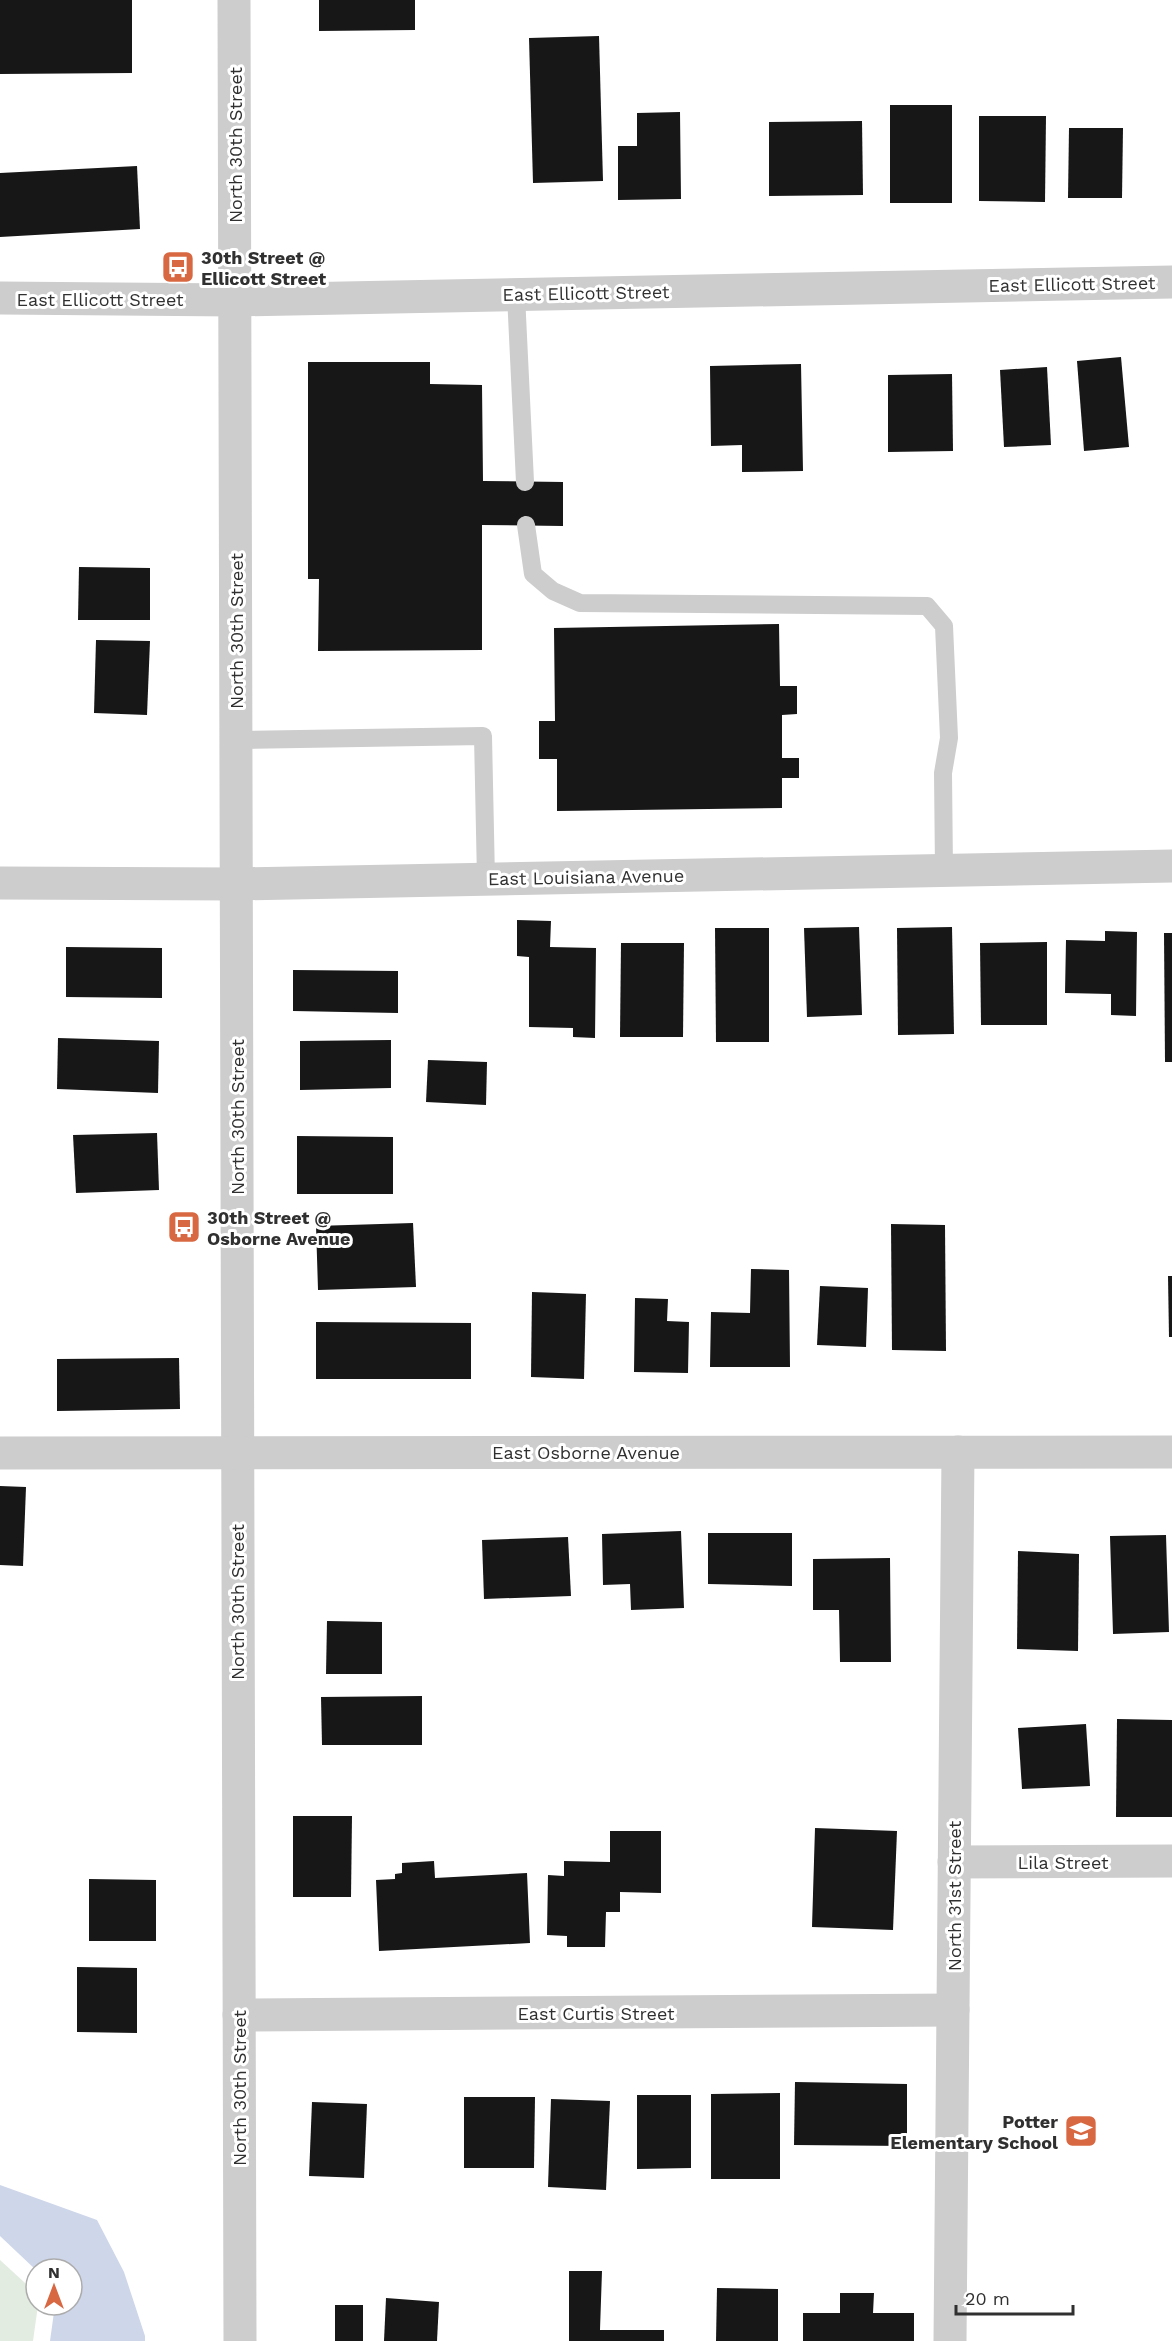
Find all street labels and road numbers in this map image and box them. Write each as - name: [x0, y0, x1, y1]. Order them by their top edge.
- street label: North 30th Street: [225, 66, 246, 223]
- street label: East Ellicott Street: [988, 272, 1156, 296]
- street label: East Ellicott Street: [502, 281, 670, 305]
- street label: East Ellicott Street: [16, 289, 184, 310]
- street label: North 30th Street: [226, 552, 247, 709]
- street label: East Louisiana Avenue: [488, 865, 684, 889]
- street label: North 30th Street: [227, 1038, 248, 1195]
- street label: East Osborne Avenue: [492, 1442, 680, 1463]
- street label: North 30th Street: [227, 1523, 248, 1680]
- street label: North 31st Street: [944, 1820, 965, 1971]
- street label: Lila Street: [1017, 1852, 1109, 1873]
- street label: East Curtis Street: [517, 2003, 675, 2024]
- street label: North 30th Street: [229, 2009, 250, 2166]

